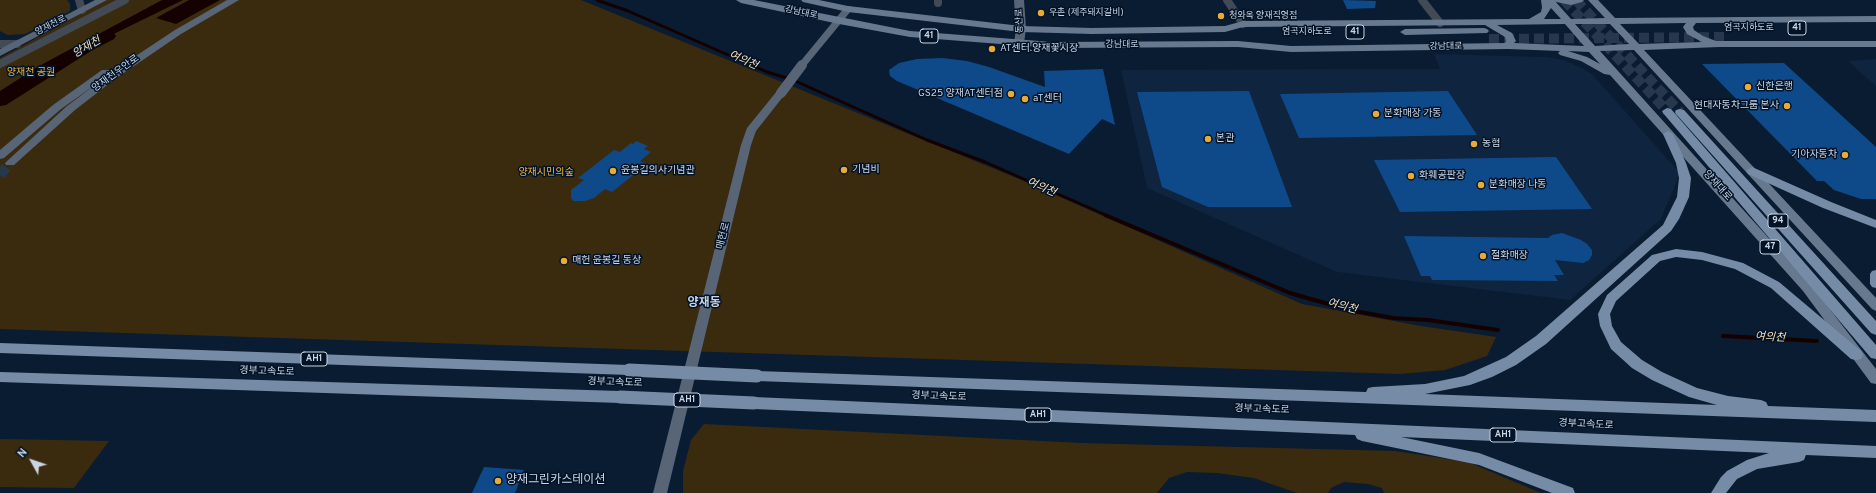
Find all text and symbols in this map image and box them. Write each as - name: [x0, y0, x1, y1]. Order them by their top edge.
- street label: 강남대로: [784, 4, 818, 22]
- street label: 동산로: [1014, 8, 1026, 34]
- marker: 우촌 (제주돼지갈비): [1036, 8, 1046, 18]
- place label: 우촌 (제주돼지갈비): [1049, 8, 1124, 18]
- marker: 청와옥 양재직영점: [1216, 11, 1226, 21]
- place label: 청와옥 양재직영점: [1229, 11, 1297, 21]
- street label: 양재천로: [34, 14, 68, 38]
- road number: 41: [1788, 21, 1806, 35]
- street label: 염곡지하도로: [1724, 23, 1774, 33]
- road number: 41: [1346, 25, 1364, 39]
- street label: 염곡지하도로: [1282, 27, 1332, 37]
- road number: 41: [920, 29, 938, 43]
- water label: 양재천: [71, 35, 103, 61]
- street label: 강남대로: [1105, 40, 1139, 50]
- street label: 강남대로: [1429, 41, 1463, 53]
- place label: AT센터.양재꽃시장: [1000, 43, 1078, 55]
- marker: AT센터.양재꽃시장: [987, 44, 997, 54]
- water label: 여의천: [726, 49, 760, 73]
- street label: 양재천우안로: [90, 53, 142, 95]
- park label: 양재천 공원: [7, 67, 55, 79]
- place label: 신한은행: [1756, 81, 1793, 93]
- marker: 신한은행: [1743, 82, 1753, 92]
- place label: GS25 양재AT센터점: [918, 88, 1003, 100]
- marker: GS25 양재AT센터점: [1006, 89, 1016, 99]
- place label: aT센터: [1033, 93, 1062, 105]
- marker: aT센터: [1020, 94, 1030, 104]
- place label: 현대자동차그룹 본사: [1694, 100, 1779, 112]
- marker: 현대자동차그룹 본사: [1782, 101, 1792, 111]
- place label: 분화매장 가동: [1384, 108, 1442, 120]
- marker: 분화매장 가동: [1371, 109, 1381, 119]
- place label: 본관: [1216, 133, 1234, 145]
- marker: 본관: [1203, 134, 1213, 144]
- place label: 농협: [1482, 138, 1500, 150]
- marker: 농협: [1469, 139, 1479, 149]
- place label: 기아자동차: [1791, 149, 1837, 161]
- marker: 기아자동차: [1840, 150, 1850, 160]
- place label: 기념비: [852, 164, 880, 176]
- place label: 윤봉길의사기념관: [621, 165, 695, 177]
- marker: 기념비: [839, 165, 849, 175]
- marker: 윤봉길의사기념관: [608, 166, 618, 176]
- park label: 양재시민의숲: [518, 167, 574, 179]
- street label: 양재대로: [1700, 168, 1734, 204]
- place label: 화훼공판장: [1419, 170, 1465, 182]
- marker: 화훼공판장: [1406, 171, 1416, 181]
- water label: 여의천: [1024, 176, 1058, 200]
- place label: 분화매장 나동: [1489, 179, 1547, 191]
- marker: 분화매장 나동: [1476, 180, 1486, 190]
- road number: 94: [1768, 214, 1788, 228]
- street label: 매헌로: [715, 221, 733, 251]
- road number: 47: [1760, 240, 1780, 254]
- place label: 절화매장: [1491, 250, 1528, 262]
- marker: 절화매장: [1478, 251, 1488, 261]
- place label: 매헌 윤봉길 동상: [572, 255, 641, 267]
- marker: 매헌 윤봉길 동상: [559, 256, 569, 266]
- district label: 양재동: [687, 297, 721, 311]
- water label: 여의천: [1326, 297, 1358, 317]
- water label: 여의천: [1754, 331, 1786, 345]
- road number: AH1: [301, 352, 327, 366]
- street label: 경부고속도로: [239, 365, 295, 379]
- street label: 경부고속도로: [587, 376, 643, 390]
- street label: 경부고속도로: [911, 390, 967, 404]
- road number: AH1: [674, 393, 700, 407]
- street label: 경부고속도로: [1234, 403, 1290, 417]
- road number: AH1: [1025, 408, 1051, 422]
- street label: 경부고속도로: [1558, 418, 1614, 432]
- road number: AH1: [1490, 428, 1516, 442]
- north arrow: [12, 441, 52, 481]
- text: N: [15, 446, 31, 461]
- place label: 양재그린카스테이션: [506, 474, 605, 488]
- marker: 양재그린카스테이션: [493, 476, 503, 486]

